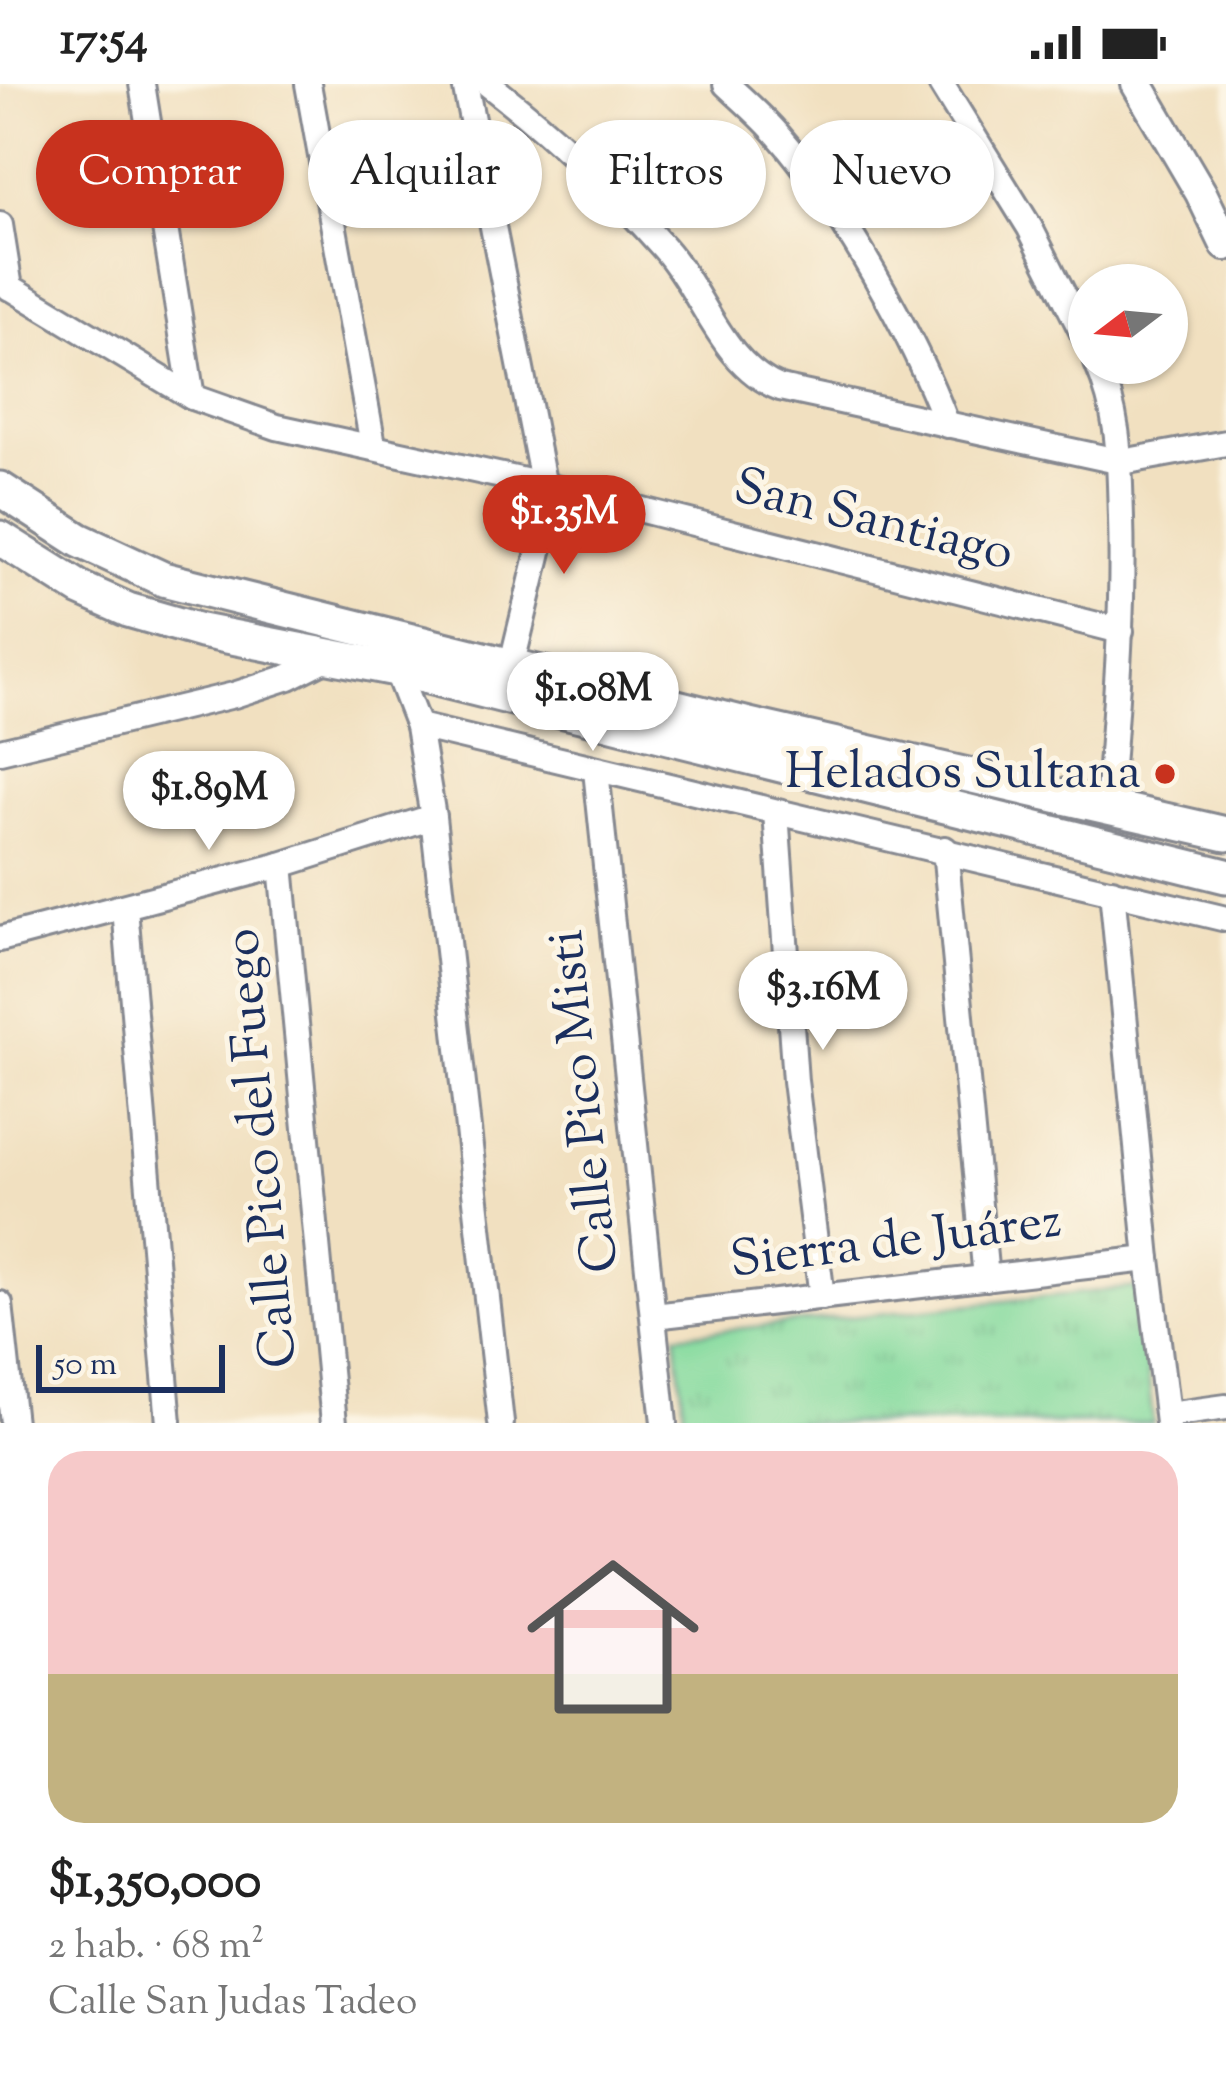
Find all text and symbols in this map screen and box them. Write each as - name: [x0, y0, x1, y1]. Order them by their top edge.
- text: 17:54: [60, 10, 148, 75]
- chip: Comprar: [36, 120, 284, 228]
- chip: Alquilar: [308, 120, 542, 228]
- chip: Filtros: [566, 120, 766, 228]
- chip: Nuevo: [790, 120, 994, 228]
- north arrow: [1068, 264, 1188, 384]
- map controls: [1068, 264, 1188, 384]
- street label: San Santiago: [726, 452, 1020, 592]
- pin: $1.35M: [466, 475, 662, 577]
- text: $1.35M: [510, 486, 618, 542]
- pin: $1.08M: [495, 652, 691, 754]
- text: $1.08M: [534, 663, 652, 719]
- place label: Helados Sultana: [785, 738, 1141, 811]
- pin: $1.89M: [111, 751, 307, 853]
- marker: Helados Sultana: [1152, 761, 1178, 787]
- text: $1.89M: [150, 762, 268, 818]
- street label: Calle Pico del Fuego: [207, 925, 319, 1371]
- street label: Calle Pico Misti: [532, 926, 640, 1276]
- pin: $3.16M: [725, 951, 921, 1053]
- text: $3.16M: [766, 962, 880, 1018]
- street label: Sierra de Juárez: [726, 1186, 1066, 1300]
- scale bar: [36, 1339, 225, 1392]
- text: 50 m: [54, 1342, 117, 1390]
- icon: home: [505, 1529, 721, 1745]
- text: $1,350,000: [48, 1847, 261, 1920]
- text: 2 hab. · 68 m²: [48, 1920, 264, 1976]
- text: Calle San Judas Tadeo: [48, 1976, 417, 2032]

